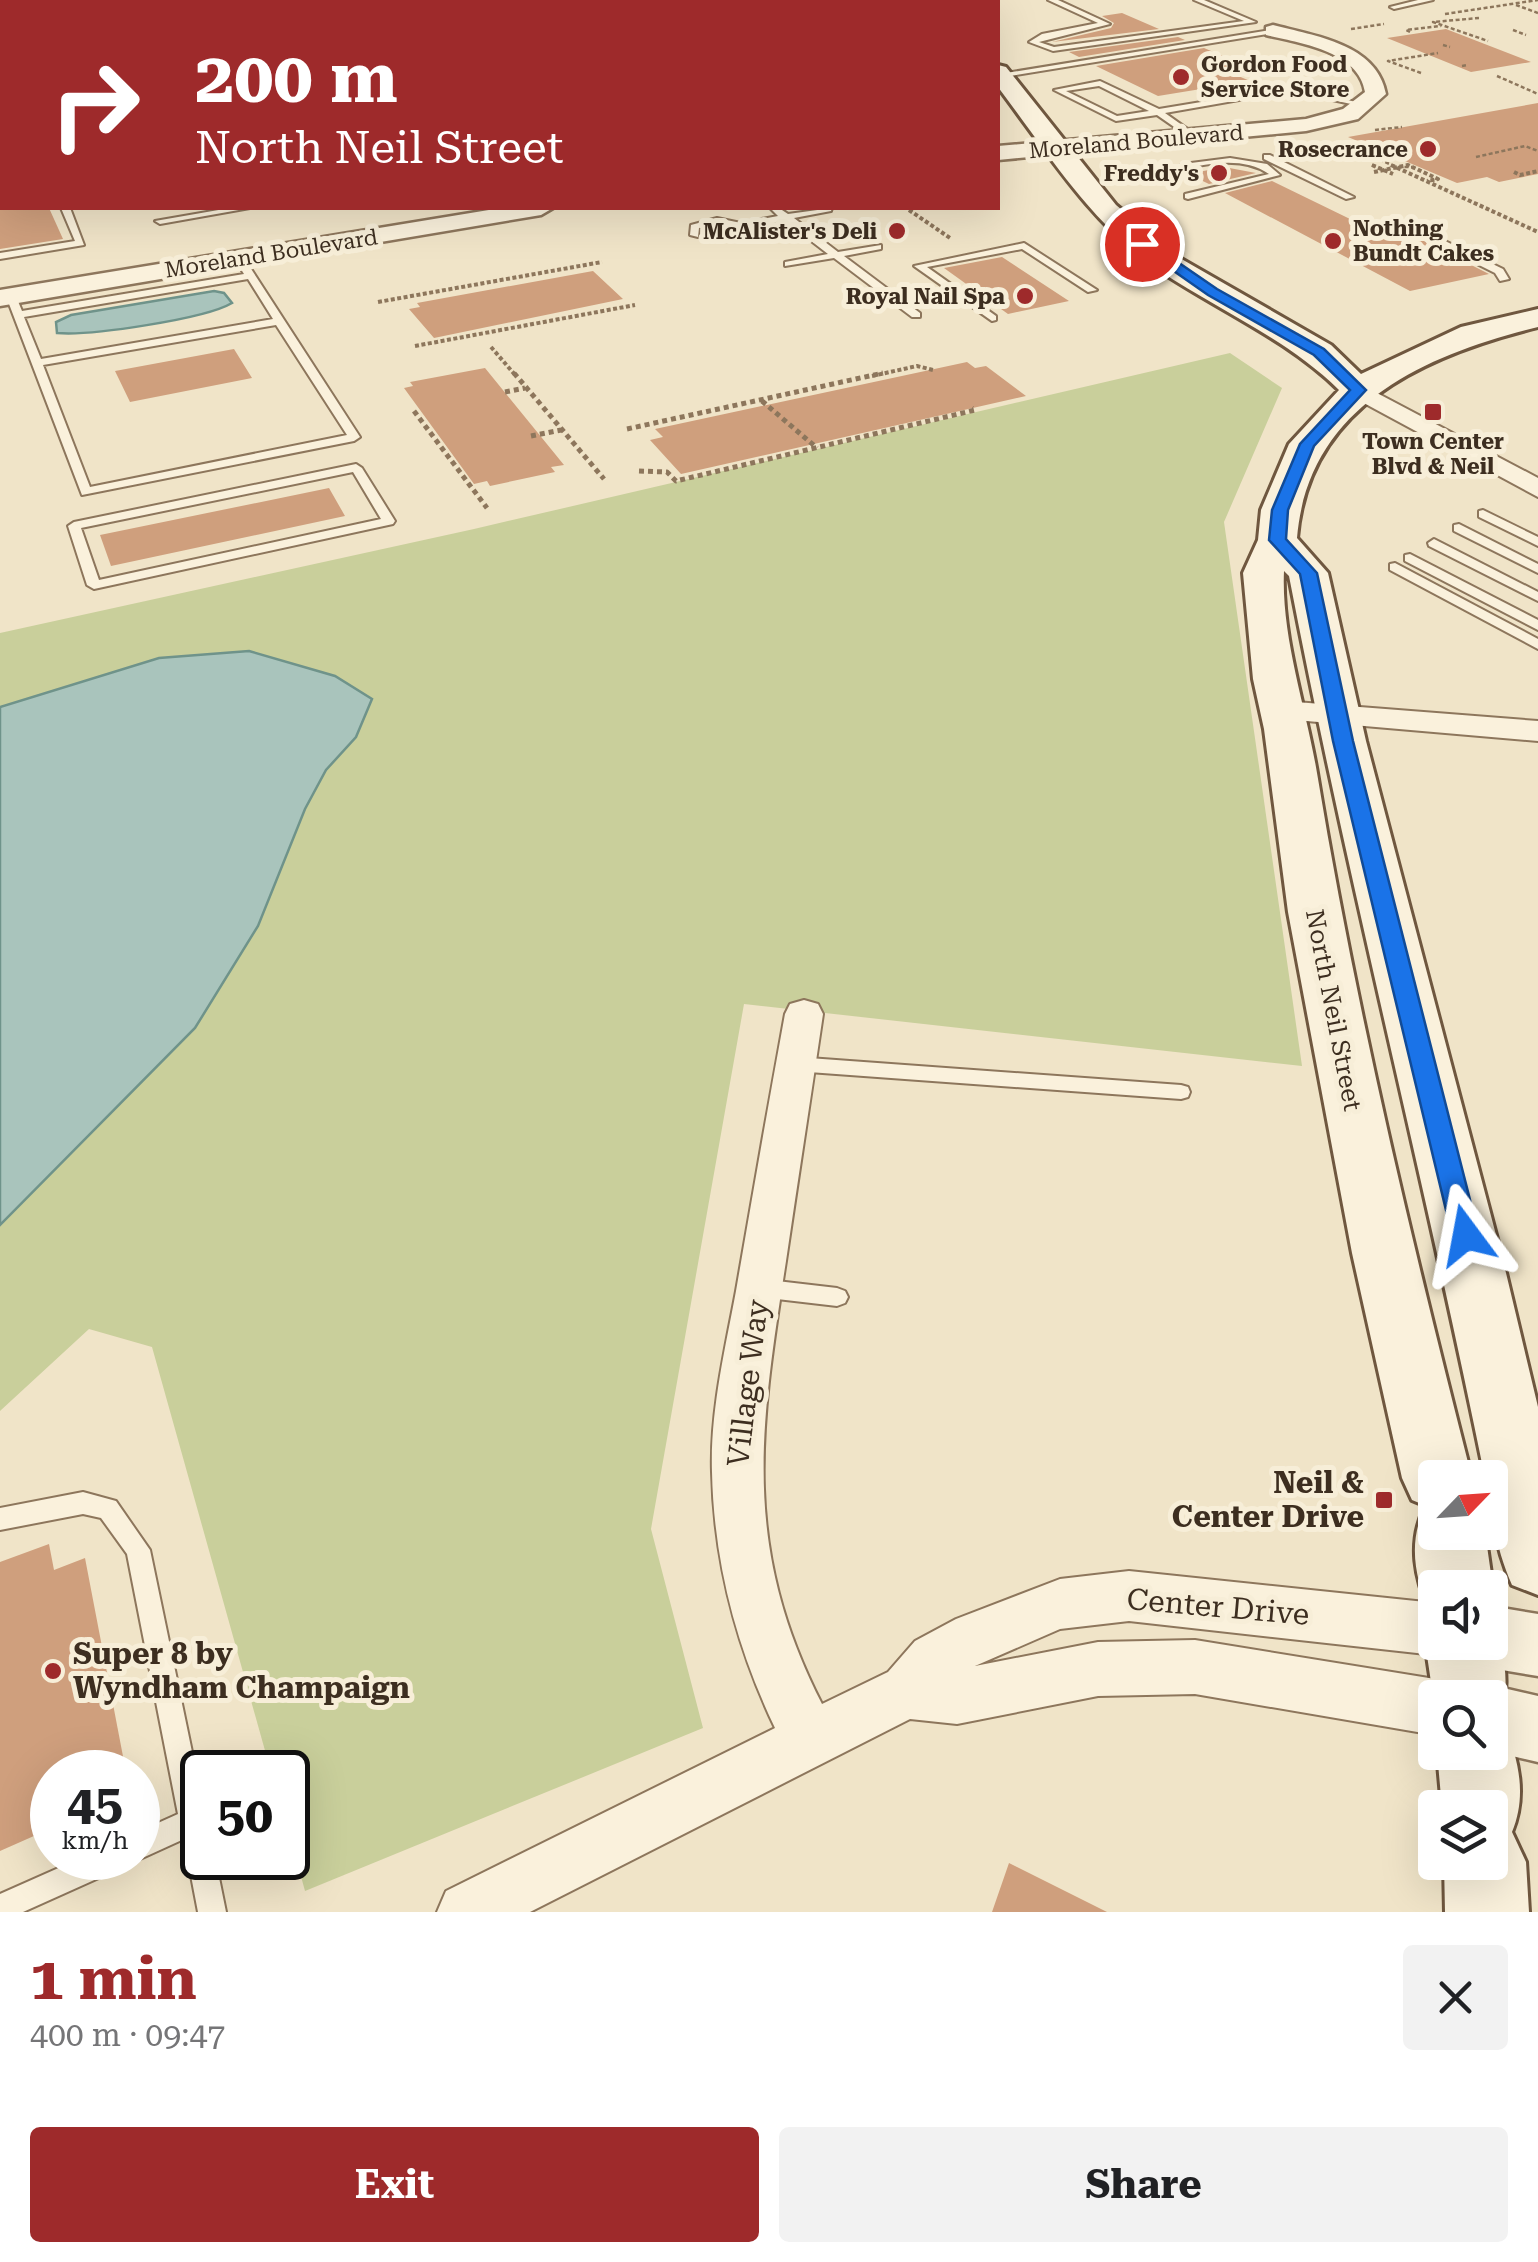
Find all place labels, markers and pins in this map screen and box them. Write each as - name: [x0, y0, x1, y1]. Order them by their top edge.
- place label: Gordon Food Service Store: [1201, 52, 1350, 102]
- marker: Gordon Food Service Store: [1170, 66, 1192, 88]
- place label: Rosecrance: [1278, 137, 1408, 162]
- marker: Rosecrance: [1417, 138, 1439, 160]
- place label: Freddy's: [1104, 161, 1199, 186]
- marker: Freddy's: [1208, 162, 1230, 184]
- pin: [1100, 202, 1185, 287]
- place label: Nothing Bundt Cakes: [1353, 216, 1494, 266]
- place label: McAlister's Deli: [703, 219, 877, 244]
- marker: McAlister's Deli: [886, 220, 908, 242]
- marker: Nothing Bundt Cakes: [1322, 230, 1344, 252]
- place label: Royal Nail Spa: [846, 284, 1005, 309]
- marker: Royal Nail Spa: [1014, 285, 1036, 307]
- marker: Town Center Blvd & Neil: [1422, 401, 1444, 423]
- place label: Town Center Blvd & Neil: [1362, 429, 1504, 479]
- place label: Neil & Center Drive: [1172, 1465, 1364, 1534]
- marker: Neil & Center Drive: [1373, 1489, 1395, 1511]
- place label: Super 8 by Wyndham Champaign: [73, 1636, 410, 1705]
- marker: Super 8 by Wyndham Champaign: [42, 1660, 64, 1682]

